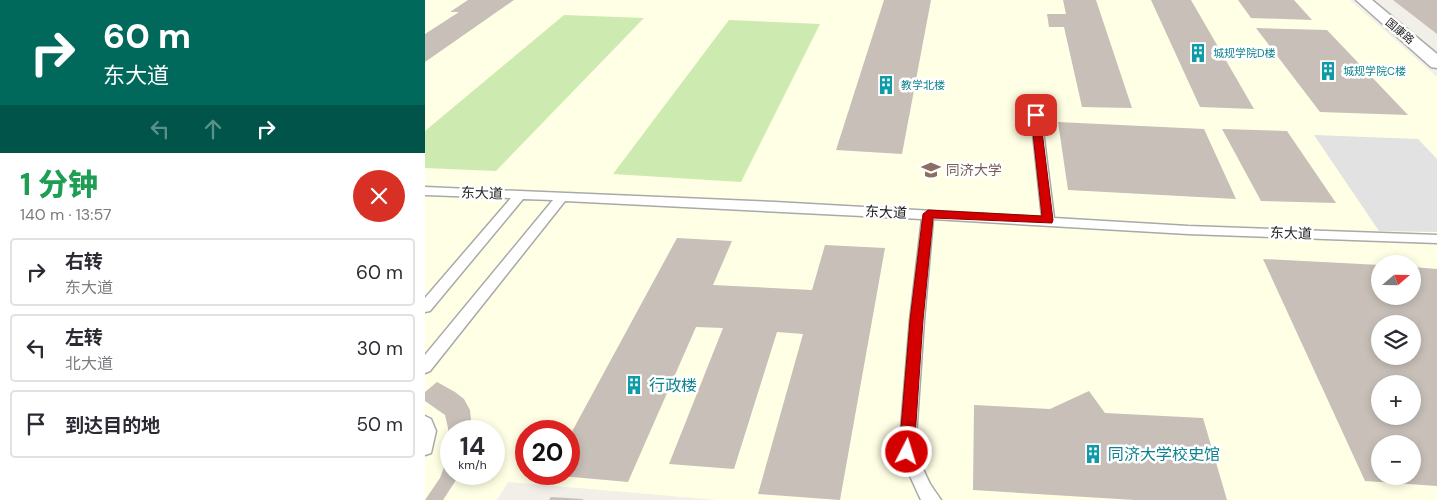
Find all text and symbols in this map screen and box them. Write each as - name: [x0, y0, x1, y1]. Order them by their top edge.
- text: 60 m: [103, 13, 191, 59]
- street label: 国康路: [1383, 15, 1417, 47]
- icon: right: [20, 20, 85, 85]
- building icon: 城规学院D楼: [1187, 42, 1209, 64]
- place label: 城规学院D楼: [1213, 46, 1276, 60]
- building icon: 城规学院C楼: [1317, 60, 1339, 82]
- text: 东大道: [103, 61, 169, 90]
- place label: 城规学院C楼: [1343, 64, 1406, 78]
- building icon: 教学北楼: [875, 74, 897, 96]
- place label: 教学北楼: [901, 78, 945, 92]
- pin: [1015, 94, 1057, 136]
- icon: arrive: [1022, 101, 1050, 129]
- icon: left: [146, 115, 174, 143]
- icon: ahead: [199, 115, 227, 143]
- icon: right: [252, 115, 280, 143]
- school or university icon: 同济大学: [920, 159, 942, 181]
- place label: 同济大学: [946, 161, 1002, 179]
- text: 1 分钟: [20, 165, 98, 204]
- button: close: [353, 170, 405, 222]
- street label: 东大道: [461, 183, 503, 203]
- street label: 东大道: [865, 202, 907, 222]
- text: 140 m · 13:57: [20, 204, 112, 225]
- street label: 东大道: [1270, 223, 1312, 243]
- text: 右转: [65, 249, 103, 274]
- north arrow: [1371, 255, 1421, 305]
- map controls: [1371, 255, 1421, 485]
- icon: right: [22, 258, 50, 286]
- text: 60 m: [356, 260, 403, 285]
- text: 东大道: [65, 277, 113, 298]
- button: layers: [1371, 315, 1421, 365]
- text: 左转: [65, 325, 103, 350]
- icon: left: [22, 334, 50, 362]
- text: 30 m: [357, 336, 403, 361]
- text: 北大道: [65, 353, 113, 374]
- building icon: 行政楼: [623, 374, 645, 396]
- place label: 行政楼: [649, 375, 697, 396]
- button: +: [1371, 375, 1421, 425]
- icon: arrive: [22, 410, 50, 438]
- text: 50 m: [356, 412, 403, 437]
- text: 到达目的地: [65, 413, 160, 438]
- speed limit sign: 20: [515, 420, 580, 485]
- position arrow: [880, 425, 932, 477]
- text: 14: [460, 430, 485, 463]
- button: −: [1371, 435, 1421, 485]
- building icon: 同济大学校史馆: [1082, 443, 1104, 465]
- place label: 同济大学校史馆: [1108, 444, 1220, 465]
- text: km/h: [458, 457, 487, 473]

